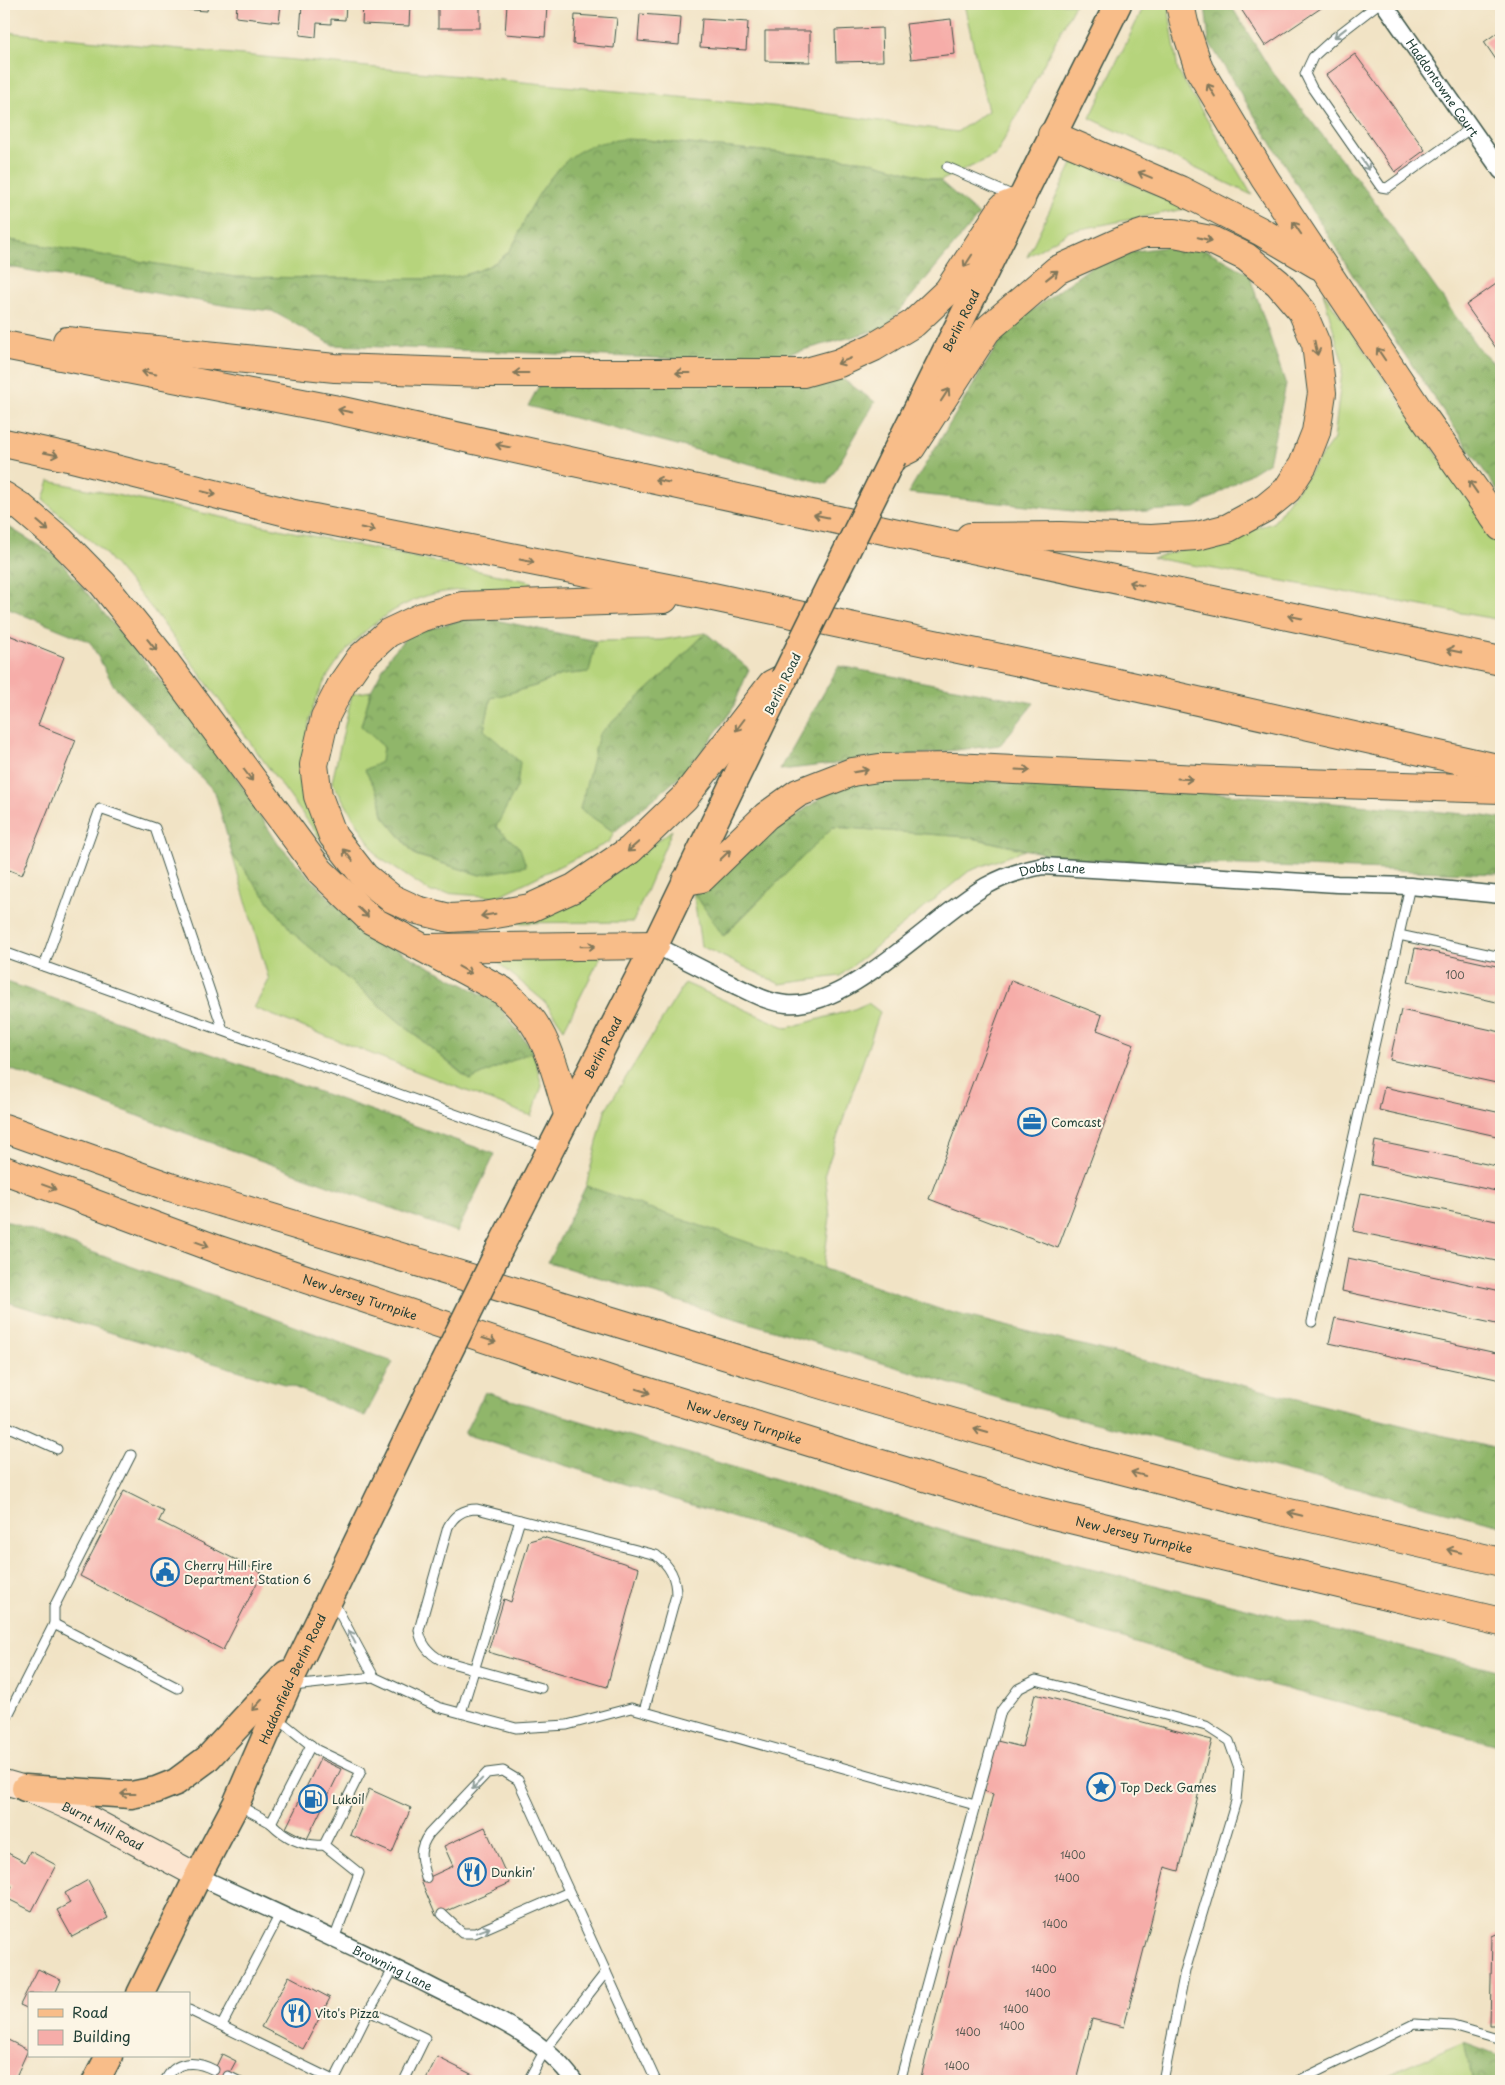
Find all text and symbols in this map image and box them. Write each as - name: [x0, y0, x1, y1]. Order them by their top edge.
- one-way arrow: [1334, 28, 1347, 39]
- street label: Haddontowne Court: [1402, 35, 1483, 140]
- one-way arrow: [1206, 82, 1216, 97]
- one-way arrow: [1360, 157, 1370, 171]
- one-way arrow: [1138, 170, 1153, 180]
- one-way arrow: [1292, 221, 1302, 235]
- one-way arrow: [1196, 235, 1212, 244]
- one-way arrow: [962, 254, 973, 268]
- one-way arrow: [1045, 269, 1058, 280]
- street label: Berlin Road: [937, 287, 984, 355]
- one-way arrow: [1312, 339, 1321, 355]
- one-way arrow: [1376, 347, 1386, 361]
- one-way arrow: [837, 357, 852, 366]
- one-way arrow: [141, 368, 157, 378]
- one-way arrow: [513, 368, 529, 378]
- one-way arrow: [675, 368, 692, 378]
- one-way arrow: [941, 388, 951, 402]
- one-way arrow: [337, 406, 353, 415]
- one-way arrow: [496, 441, 512, 450]
- one-way arrow: [43, 450, 59, 459]
- one-way arrow: [655, 476, 671, 485]
- one-way arrow: [1468, 480, 1478, 494]
- one-way arrow: [201, 489, 217, 498]
- one-way arrow: [813, 511, 829, 520]
- one-way arrow: [36, 520, 49, 531]
- one-way arrow: [359, 525, 375, 534]
- one-way arrow: [518, 556, 534, 566]
- one-way arrow: [1128, 578, 1144, 588]
- one-way arrow: [1287, 612, 1303, 622]
- one-way arrow: [147, 638, 158, 651]
- one-way arrow: [1446, 646, 1462, 655]
- street label: Berlin Road: [759, 650, 805, 718]
- one-way arrow: [735, 718, 745, 732]
- one-way arrow: [852, 766, 868, 776]
- one-way arrow: [1015, 766, 1031, 775]
- one-way arrow: [242, 768, 253, 781]
- one-way arrow: [1177, 774, 1193, 783]
- one-way arrow: [626, 841, 639, 852]
- one-way arrow: [342, 849, 353, 862]
- one-way arrow: [719, 849, 731, 861]
- street label: Dobbs Lane: [1016, 857, 1086, 881]
- one-way arrow: [357, 906, 369, 918]
- one-way arrow: [481, 911, 497, 921]
- one-way arrow: [580, 941, 596, 951]
- one-way arrow: [457, 965, 472, 975]
- house number: 100: [1445, 967, 1465, 982]
- street label: Berlin Road: [579, 1013, 626, 1082]
- office icon: Comcast: [1017, 1107, 1047, 1137]
- place label: Comcast: [1051, 1113, 1102, 1131]
- one-way arrow: [41, 1183, 57, 1192]
- one-way arrow: [194, 1240, 209, 1249]
- street label: New Jersey Turnpike: [300, 1269, 420, 1324]
- one-way arrow: [480, 1336, 496, 1345]
- one-way arrow: [635, 1386, 651, 1396]
- street label: New Jersey Turnpike: [684, 1395, 804, 1448]
- one-way arrow: [974, 1425, 990, 1435]
- one-way arrow: [1130, 1469, 1146, 1478]
- one-way arrow: [1288, 1509, 1304, 1518]
- street label: New Jersey Turnpike: [1074, 1512, 1195, 1558]
- one-way arrow: [1446, 1546, 1462, 1555]
- place label: Cherry Hill Fire Department Station 6: [184, 1556, 311, 1588]
- public building icon: Cherry Hill Fire Department Station 6: [150, 1557, 180, 1587]
- street label: Haddonfield-Berlin Road: [254, 1611, 330, 1747]
- one-way arrow: [347, 1631, 357, 1645]
- one-way arrow: [251, 1699, 263, 1712]
- place icon: Top Deck Games: [1086, 1772, 1116, 1802]
- one-way arrow: [471, 1777, 483, 1790]
- place label: Top Deck Games: [1120, 1778, 1217, 1796]
- fuel station icon: Lukoil: [298, 1784, 328, 1814]
- one-way arrow: [120, 1789, 136, 1799]
- place label: Lukoil: [332, 1790, 365, 1808]
- street label: Burnt Mill Road: [59, 1797, 147, 1854]
- house number: 1400: [1060, 1847, 1086, 1862]
- restaurant icon: Dunkin': [457, 1857, 487, 1887]
- place label: Dunkin': [491, 1863, 535, 1881]
- house number: 1400: [1054, 1870, 1080, 1885]
- house number: 1400: [1042, 1916, 1068, 1931]
- one-way arrow: [474, 1925, 490, 1934]
- street label: Browning Lane: [349, 1940, 436, 1995]
- house number: 1400: [1031, 1961, 1057, 1976]
- house number: 1400: [1025, 1985, 1051, 2000]
- legend: [28, 1992, 190, 2058]
- restaurant icon: Vito's Pizza: [281, 1998, 311, 2028]
- text: Road: [72, 2000, 108, 2023]
- house number: 1400: [1003, 2001, 1029, 2016]
- place label: Vito's Pizza: [315, 2004, 380, 2022]
- house number: 1400: [999, 2018, 1025, 2033]
- text: Building: [72, 2024, 131, 2047]
- house number: 1400: [955, 2024, 981, 2039]
- house number: 1400: [944, 2058, 970, 2073]

